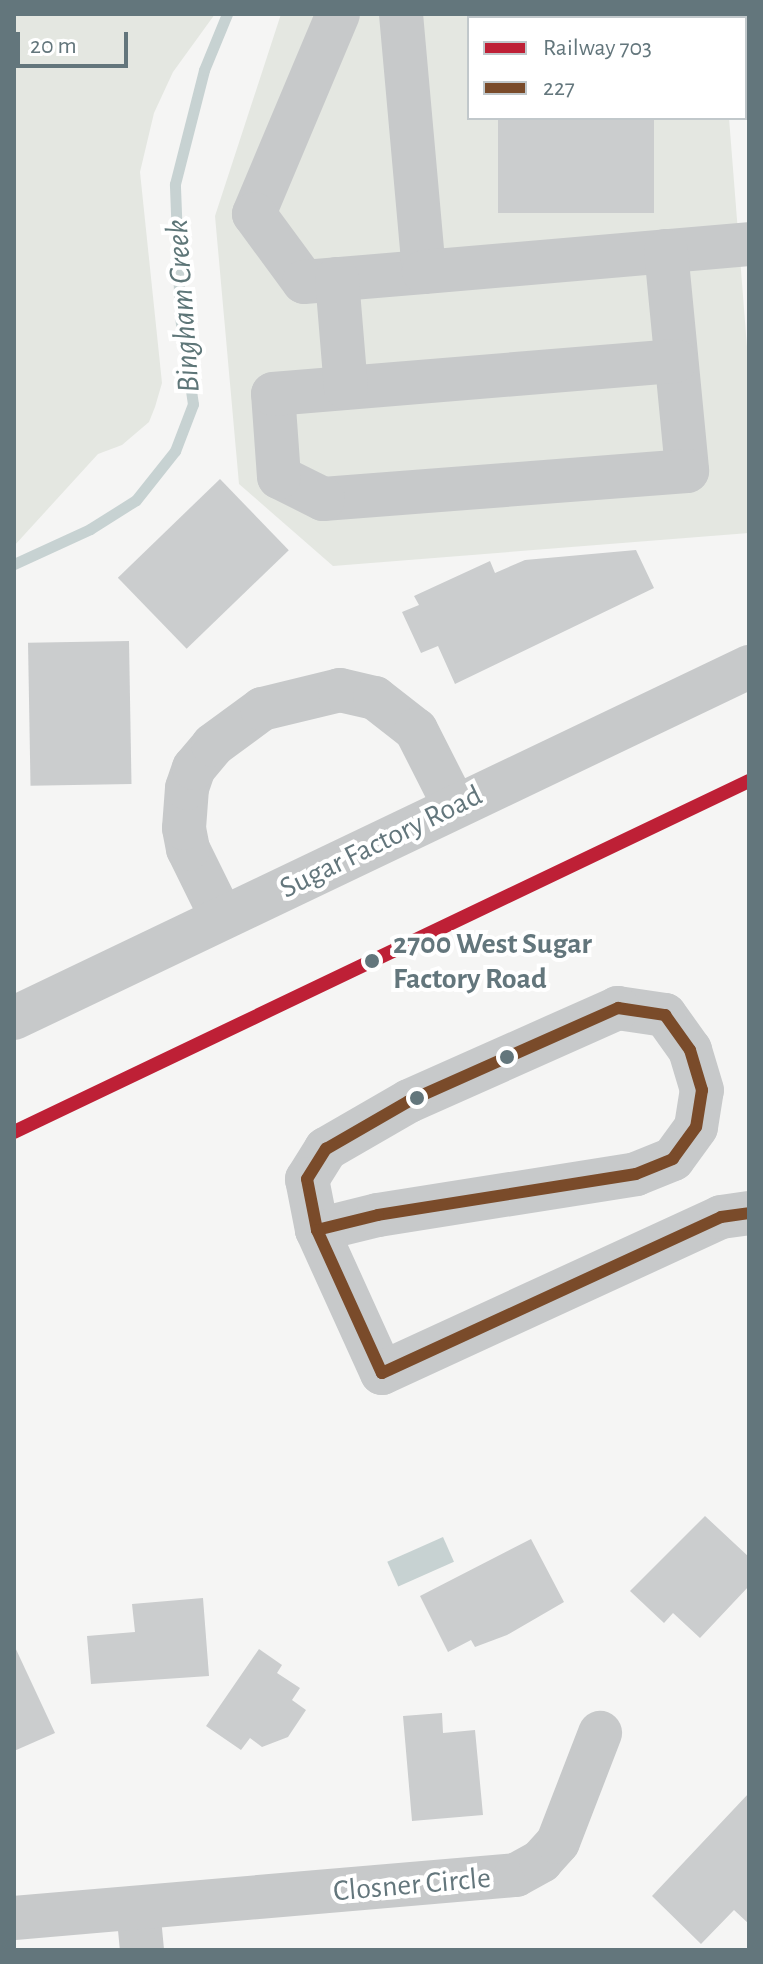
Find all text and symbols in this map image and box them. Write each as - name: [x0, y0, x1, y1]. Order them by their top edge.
- scale bar: [20, 16, 132, 66]
- legend: [467, 16, 747, 120]
- text: 20 m: [30, 34, 77, 58]
- text: Railway 703: [543, 36, 652, 60]
- text: 227: [543, 76, 575, 100]
- water label: Bingham Creek: [158, 218, 208, 394]
- street label: Sugar Factory Road: [274, 777, 488, 907]
- place label: 2700 West Sugar Factory Road: [393, 926, 592, 996]
- marker: 2700 West Sugar Factory Road: [358, 947, 386, 975]
- unlabelled marker: [499, 1049, 515, 1065]
- unlabelled marker: [409, 1090, 425, 1106]
- street label: Closner Circle: [332, 1860, 492, 1910]

